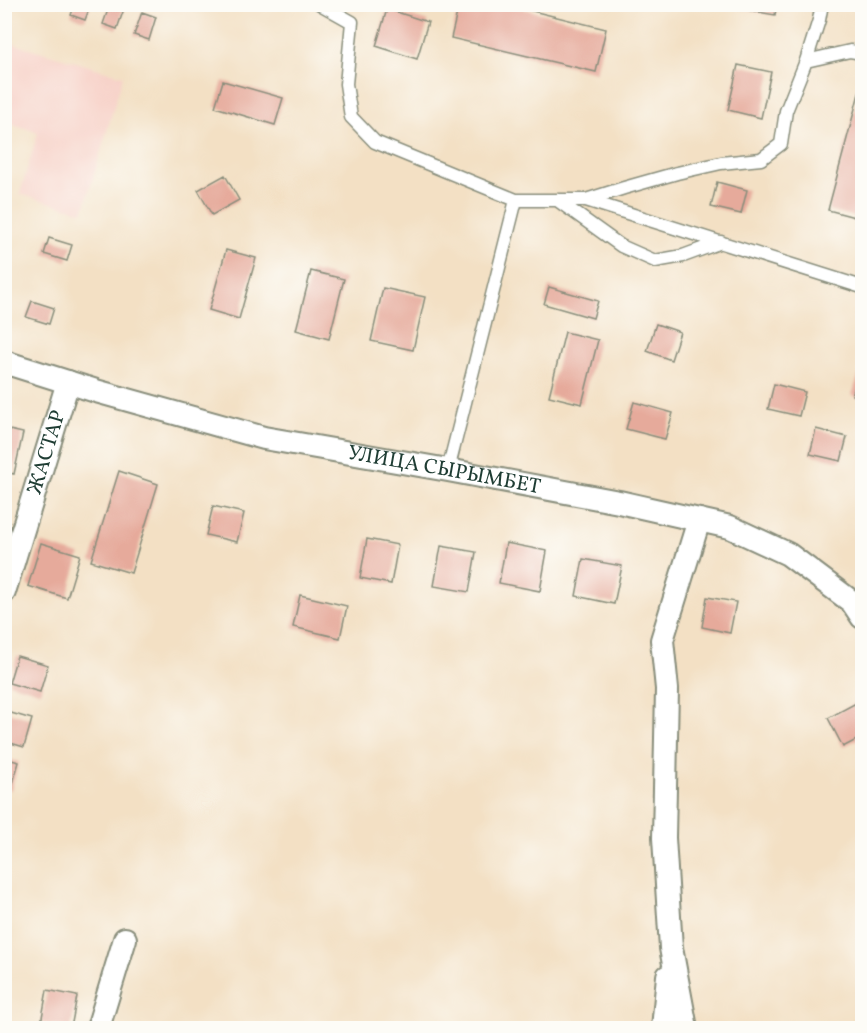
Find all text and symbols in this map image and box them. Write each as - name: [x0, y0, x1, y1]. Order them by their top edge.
- street label: ЖАСТАР: [20, 407, 73, 498]
- street label: УЛИЦА СЫРЫМБЕТ: [346, 438, 543, 502]

